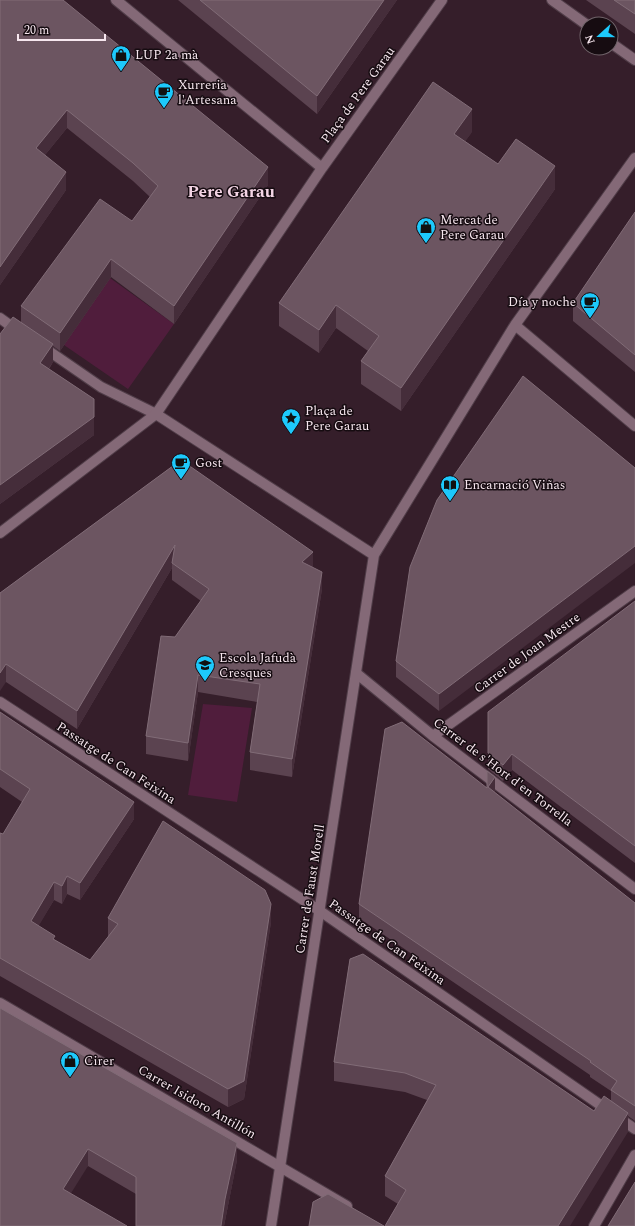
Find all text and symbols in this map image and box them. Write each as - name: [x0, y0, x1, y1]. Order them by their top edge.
- scale bar: [18, 16, 105, 42]
- north arrow: [579, 16, 619, 56]
- text: 20 m: [24, 21, 49, 40]
- text: N: [581, 32, 600, 47]
- street label: Plaça de Pere Garau: [316, 42, 400, 148]
- shop icon: LUP 2a mà: [110, 44, 132, 72]
- place label: LUP 2a mà: [135, 45, 199, 65]
- place label: Xurreria l'Artesana: [178, 75, 237, 110]
- cafe icon: Xurreria l'Artesana: [153, 81, 175, 109]
- district label: Pere Garau: [187, 179, 275, 205]
- place label: Mercat de Pere Garau: [440, 210, 504, 245]
- shop icon: Mercat de Pere Garau: [415, 216, 437, 244]
- cafe icon: Día y noche: [579, 291, 601, 319]
- place label: Día y noche: [508, 292, 576, 312]
- place label: Plaça de Pere Garau: [305, 401, 369, 436]
- place icon: Plaça de Pere Garau: [280, 407, 302, 435]
- cafe icon: Gost: [170, 452, 192, 480]
- place label: Gost: [195, 453, 222, 473]
- library icon: Encarnació Viñas: [439, 474, 461, 502]
- place label: Encarnació Viñas: [464, 475, 565, 495]
- street label: Carrer de Joan Mestre: [470, 608, 584, 698]
- place label: Escola Jafudà Cresques: [219, 648, 297, 683]
- school or university icon: Escola Jafudà Cresques: [194, 654, 216, 682]
- street label: Carrer de s'Hort d'en Torrella: [429, 713, 578, 832]
- street label: Passatge de Can Feixina: [52, 717, 180, 810]
- street label: Carrer de Faust Morell: [290, 823, 330, 955]
- street label: Passatge de Can Feixina: [324, 894, 450, 990]
- shop icon: Cirer: [59, 1050, 81, 1078]
- place label: Cirer: [84, 1051, 114, 1071]
- street label: Carrer Isidoro Antillón: [134, 1060, 260, 1144]

